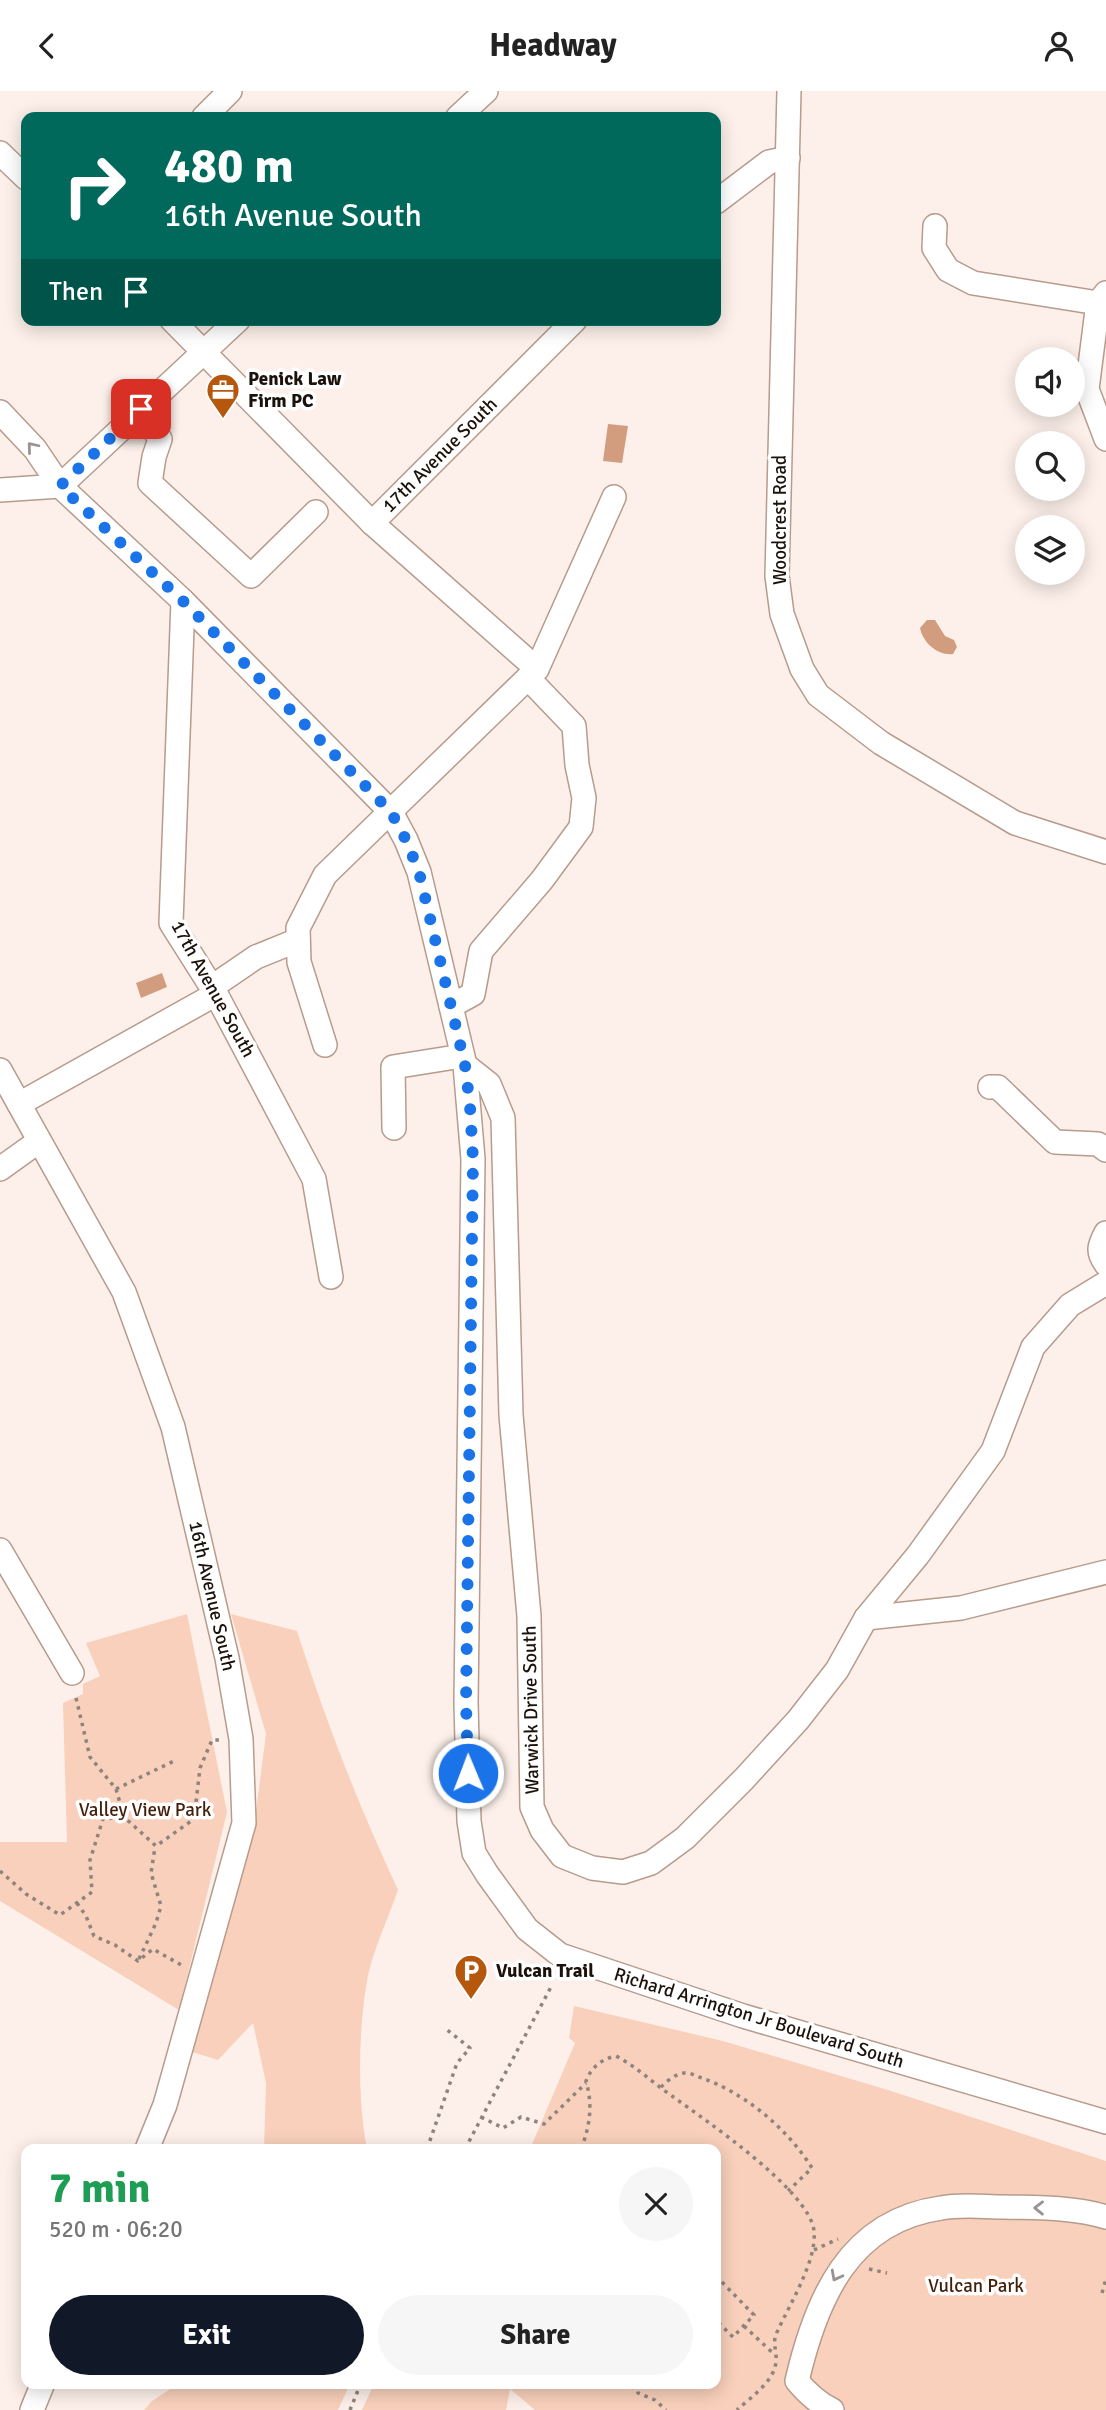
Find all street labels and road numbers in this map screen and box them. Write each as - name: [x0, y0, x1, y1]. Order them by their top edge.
- street label: 17th Avenue South: [377, 392, 503, 518]
- street label: Woodcrest Road: [768, 455, 792, 585]
- street label: 17th Avenue South: [165, 916, 261, 1062]
- street label: 16th Avenue South: [183, 1519, 241, 1673]
- street label: Warwick Drive South: [518, 1625, 544, 1795]
- street label: Richard Arrington Jr Boulevard South: [611, 1962, 907, 2074]

